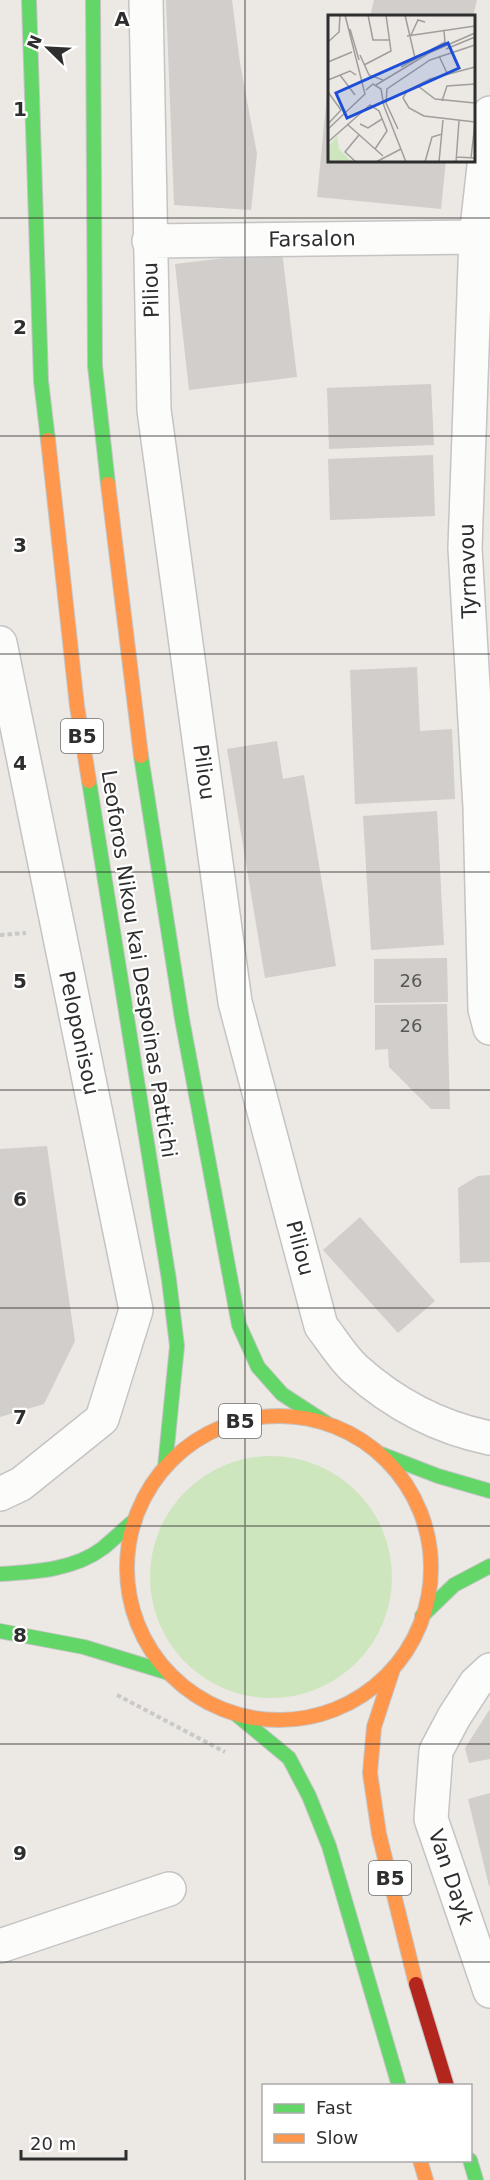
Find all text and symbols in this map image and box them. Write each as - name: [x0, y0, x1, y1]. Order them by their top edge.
- text: A: [114, 7, 130, 31]
- inset map: [328, 15, 475, 162]
- north arrow: [18, 18, 78, 78]
- text: N: [23, 32, 46, 52]
- text: 1: [13, 97, 27, 121]
- street label: Farsalon: [268, 226, 356, 252]
- street label: Piliou: [138, 262, 164, 318]
- text: 2: [13, 315, 27, 339]
- street label: Tyrnavou: [454, 523, 482, 620]
- text: 3: [13, 533, 27, 557]
- road number: B5: [61, 719, 103, 753]
- street label: Piliou: [188, 743, 220, 801]
- text: 4: [13, 751, 27, 775]
- street label: Leoforos Nikou kai Despoinas Pattichi: [96, 768, 182, 1160]
- text: 5: [13, 969, 27, 993]
- street label: Peloponisou: [54, 969, 104, 1097]
- house number: 26: [400, 970, 422, 991]
- house number: 26: [400, 1015, 422, 1036]
- text: 6: [13, 1187, 27, 1211]
- street label: Piliou: [281, 1218, 319, 1278]
- road number: B5: [219, 1404, 261, 1438]
- text: 7: [13, 1405, 27, 1429]
- text: 8: [13, 1623, 27, 1647]
- street label: Van Dayk: [424, 1826, 479, 1929]
- text: 9: [13, 1841, 27, 1865]
- road number: B5: [369, 1861, 411, 1895]
- legend: [262, 2084, 472, 2162]
- text: Fast: [316, 2097, 352, 2118]
- scale bar: [21, 2123, 126, 2161]
- text: Slow: [316, 2127, 358, 2148]
- text: 20 m: [30, 2133, 76, 2154]

